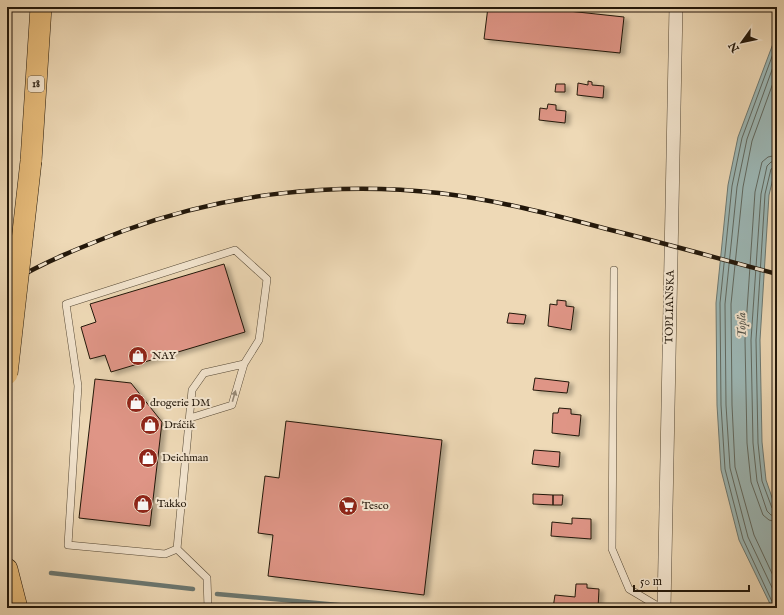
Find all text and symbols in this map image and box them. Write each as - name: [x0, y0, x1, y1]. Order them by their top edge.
- north arrow: [722, 22, 762, 62]
- text: N: [726, 39, 743, 56]
- road number: 18: [28, 76, 44, 92]
- street label: TOPLIANSKA: [662, 269, 678, 344]
- water label: Topľa: [734, 312, 750, 338]
- shop icon: NAY: [127, 345, 149, 367]
- place label: NAY: [152, 349, 177, 363]
- one-way arrow: [231, 390, 237, 402]
- shop icon: drogerie DM: [125, 392, 147, 414]
- place label: drogerie DM: [150, 396, 211, 410]
- shop icon: Dráčik: [139, 414, 161, 436]
- place label: Dráčik: [164, 418, 195, 432]
- shop icon: Deichman: [137, 447, 159, 469]
- place label: Deichman: [162, 451, 209, 465]
- shop icon: Takko: [132, 493, 154, 515]
- supermarket icon: Tesco: [337, 495, 359, 517]
- place label: Takko: [157, 497, 187, 511]
- place label: Tesco: [362, 499, 389, 513]
- scale bar: [634, 567, 749, 593]
- text: 50 m: [640, 574, 662, 589]

